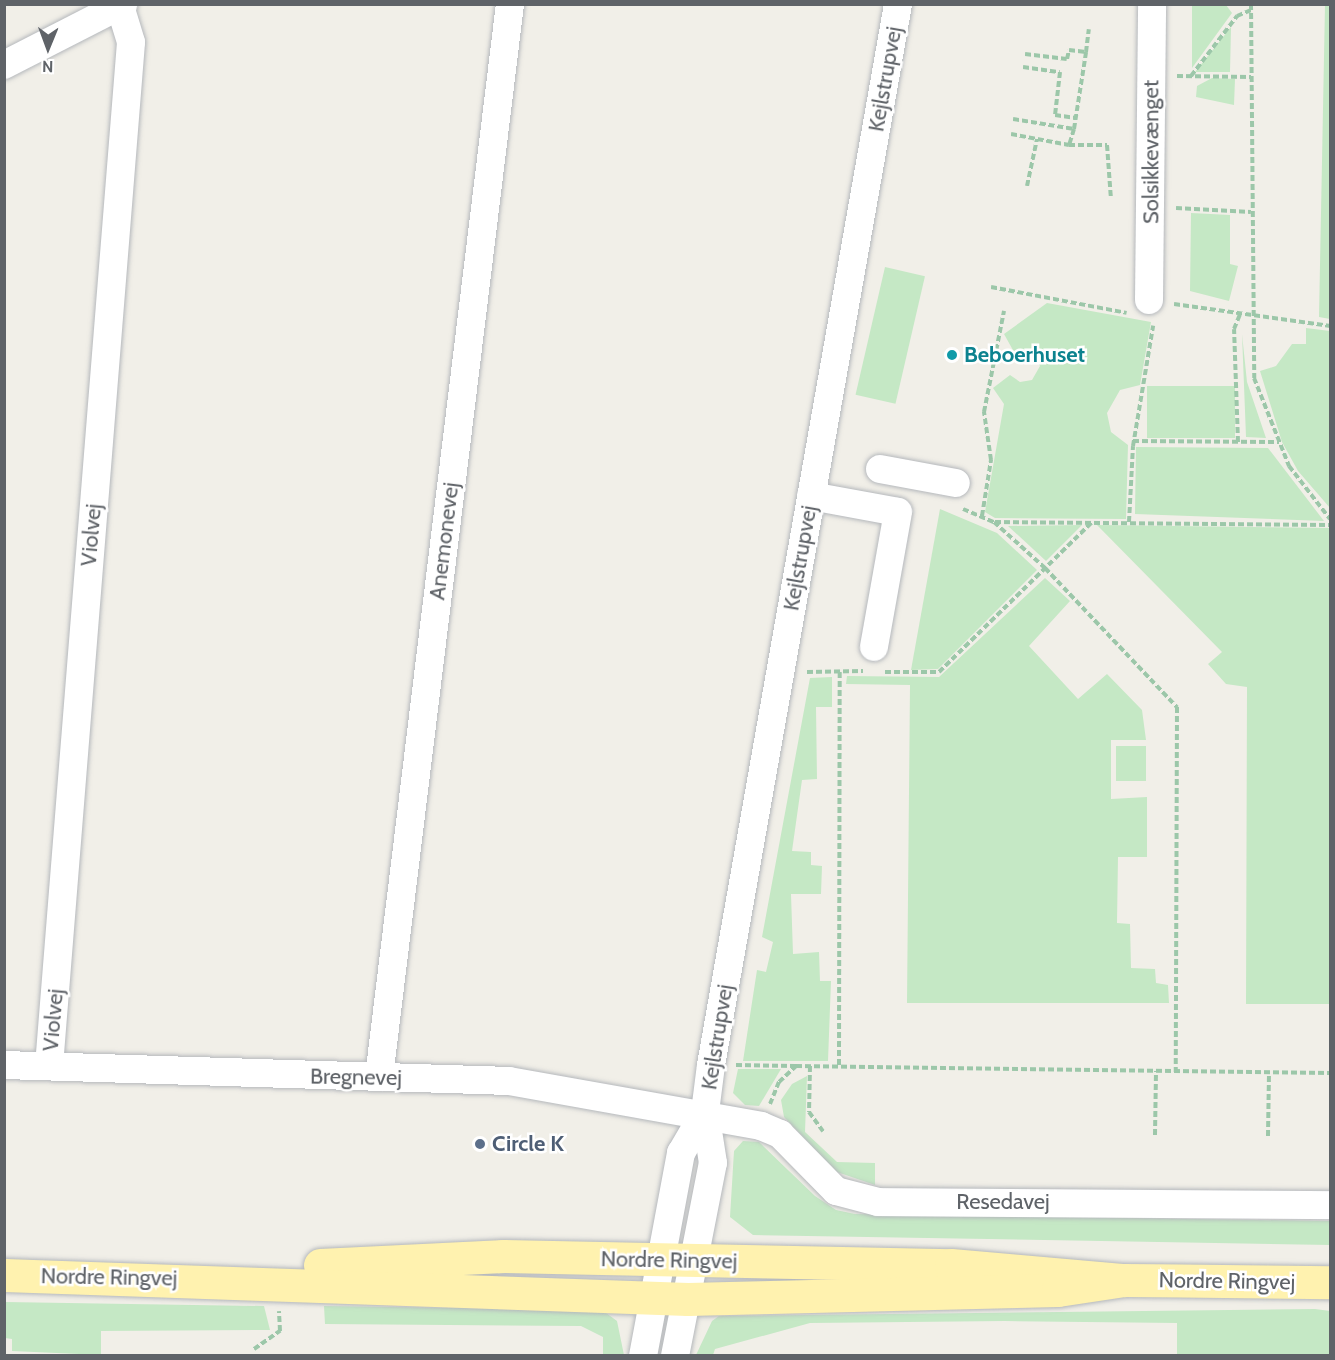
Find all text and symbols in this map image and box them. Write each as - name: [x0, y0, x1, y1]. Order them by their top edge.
- north arrow: [18, 18, 78, 78]
- street label: Kejlstrupvej: [863, 24, 907, 134]
- text: N: [42, 57, 53, 76]
- street label: Solsikkevænget: [1138, 80, 1164, 224]
- place label: Beboerhuset: [964, 342, 1085, 368]
- marker: Beboerhuset: [945, 348, 959, 362]
- street label: Anemonevej: [424, 481, 464, 601]
- street label: Violvej: [75, 503, 107, 567]
- street label: Kejlstrupvej: [778, 503, 822, 613]
- street label: Kejlstrupvej: [696, 982, 738, 1092]
- street label: Violvej: [37, 988, 69, 1052]
- street label: Bregnevej: [310, 1063, 402, 1091]
- place label: Circle K: [492, 1131, 564, 1157]
- marker: Circle K: [473, 1137, 487, 1151]
- street label: Resedavej: [956, 1189, 1050, 1215]
- street label: Nordre Ringvej: [600, 1246, 738, 1274]
- street label: Nordre Ringvej: [40, 1263, 178, 1291]
- street label: Nordre Ringvej: [1158, 1267, 1296, 1295]

